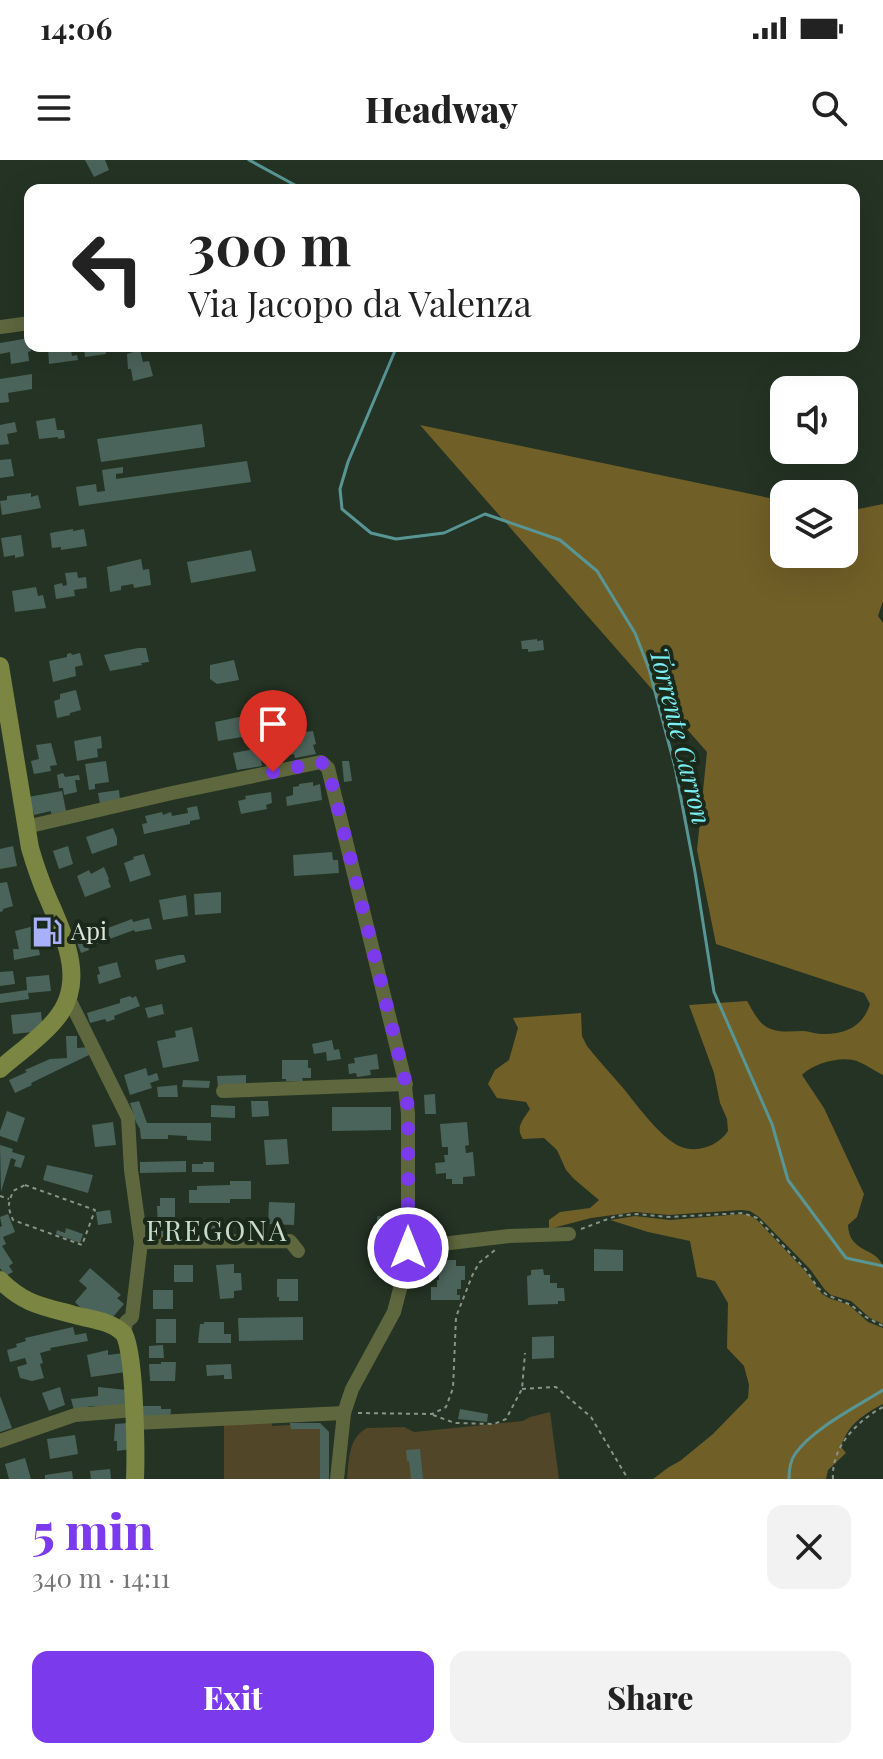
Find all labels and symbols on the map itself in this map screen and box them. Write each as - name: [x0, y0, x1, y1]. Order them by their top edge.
- water label: Torrente Carron: [643, 643, 720, 828]
- pin: [239, 690, 307, 772]
- place label: Api: [70, 914, 107, 946]
- fuel station icon: Api: [30, 915, 64, 949]
- position arrow: [366, 1206, 450, 1290]
- district label: FREGONA: [146, 1211, 288, 1248]

